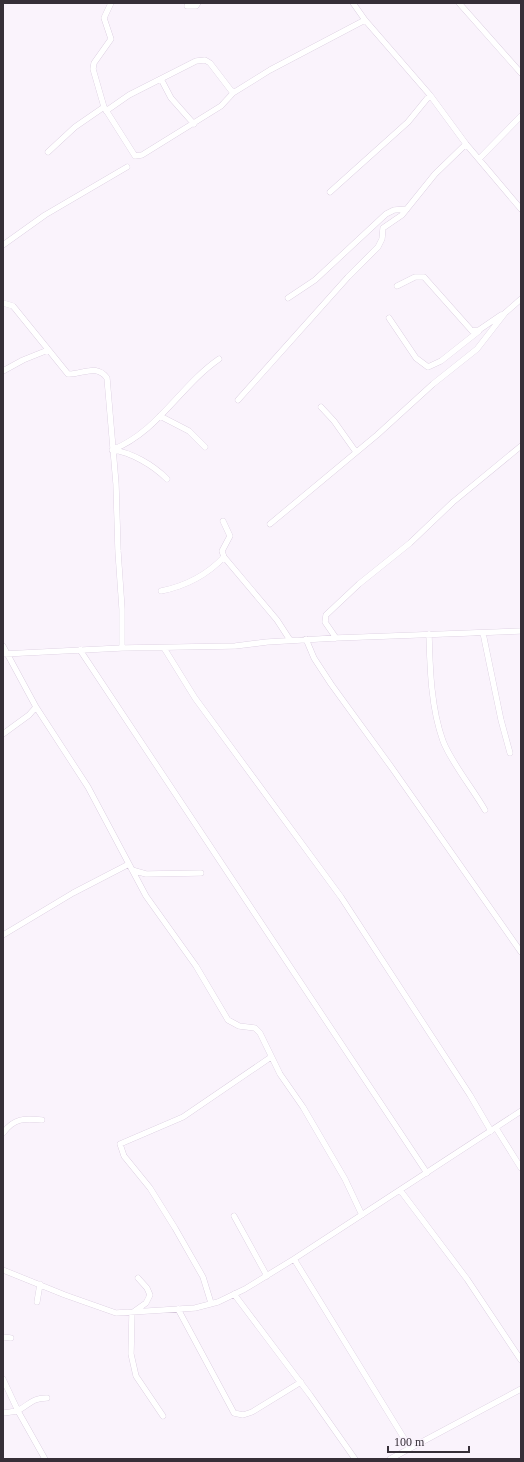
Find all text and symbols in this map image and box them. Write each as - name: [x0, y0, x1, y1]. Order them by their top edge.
- scale bar: [388, 1428, 469, 1454]
- text: 100 m: [394, 1435, 425, 1449]

